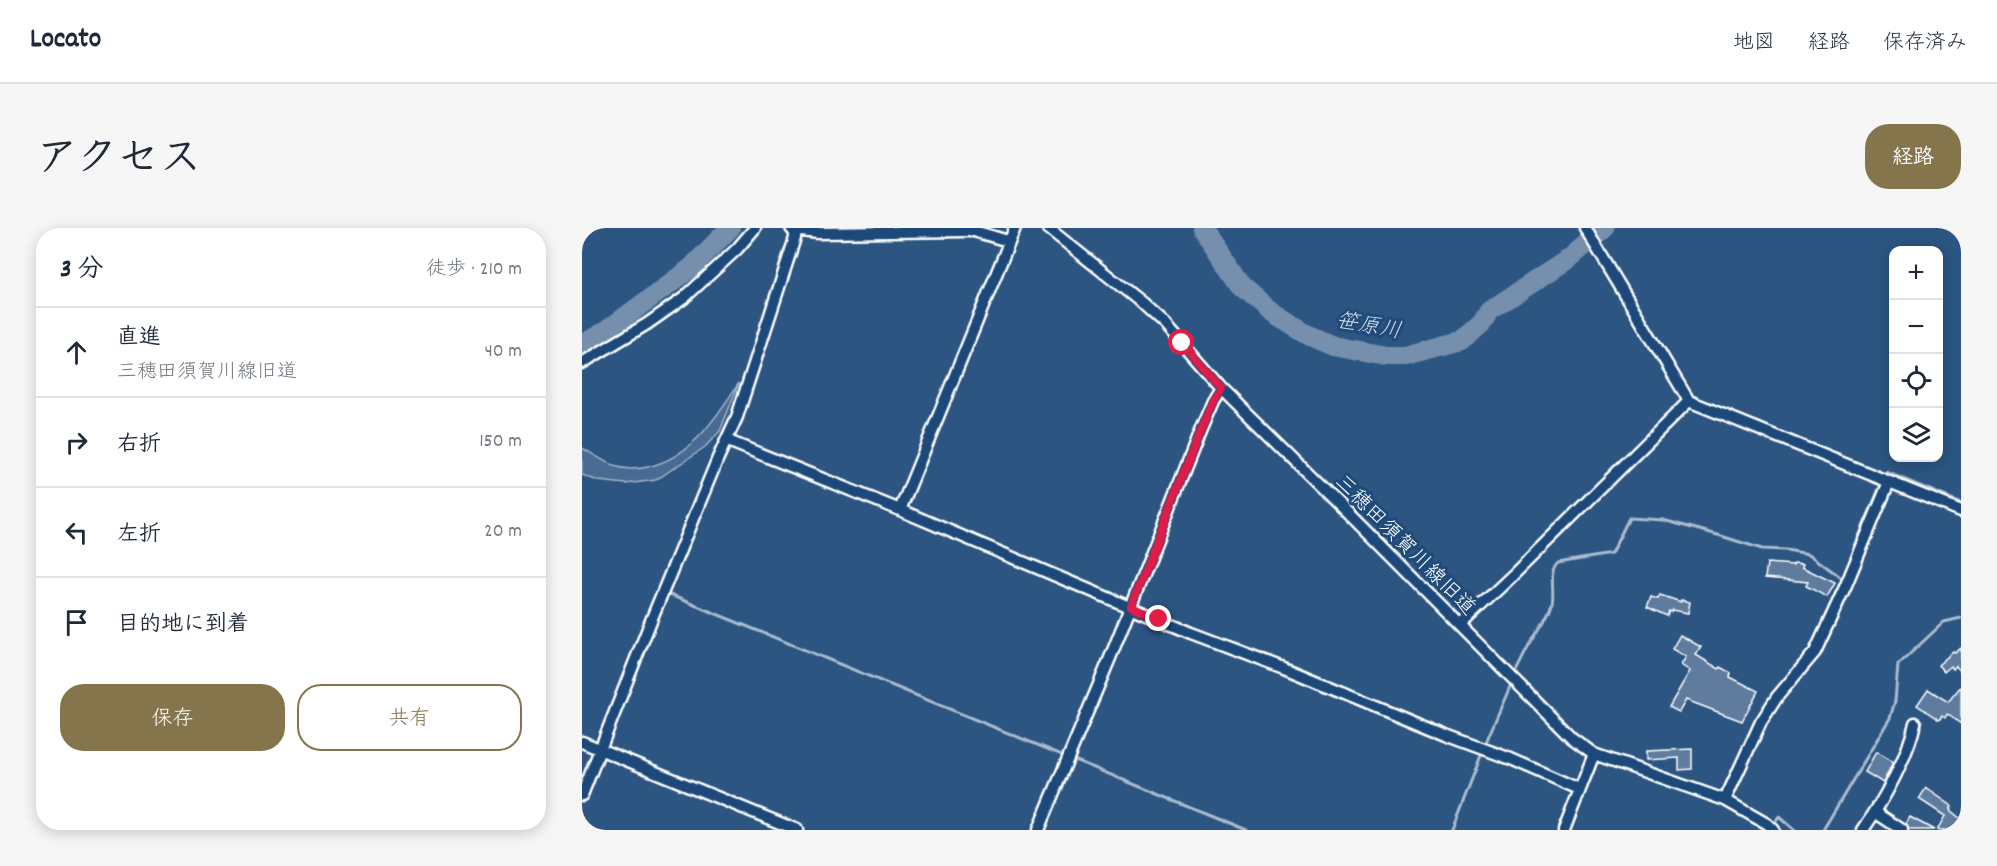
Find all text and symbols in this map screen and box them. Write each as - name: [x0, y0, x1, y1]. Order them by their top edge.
- text: Locato: [30, 21, 101, 61]
- text: 地図: [1733, 29, 1775, 59]
- text: 経路: [1808, 29, 1850, 59]
- text: 保存済み: [1883, 29, 1967, 59]
- button: 経路: [1865, 124, 1961, 189]
- text: アクセス: [36, 132, 201, 192]
- map controls: [1889, 246, 1943, 462]
- button: +: [1889, 246, 1943, 300]
- text: 3 分: [60, 252, 104, 289]
- text: 徒歩 · 210 m: [426, 256, 522, 284]
- button: −: [1889, 300, 1943, 354]
- water label: 笹原川: [1333, 306, 1404, 348]
- text: 直進: [117, 323, 161, 354]
- route start: [1168, 329, 1194, 355]
- icon: ahead: [60, 336, 93, 369]
- text: 40 m: [484, 338, 522, 366]
- button: locate: [1889, 354, 1943, 408]
- text: 三穂田須賀川線旧道: [117, 359, 297, 387]
- button: layers: [1889, 408, 1943, 462]
- icon: right: [60, 426, 93, 459]
- text: 150 m: [479, 428, 522, 456]
- text: 右折: [117, 430, 161, 461]
- street label: 三穂田須賀川線旧道: [1326, 469, 1481, 624]
- icon: left: [60, 516, 93, 549]
- text: 20 m: [484, 518, 522, 546]
- text: 左折: [117, 520, 161, 551]
- route end: [1145, 605, 1171, 631]
- icon: arrive: [60, 606, 93, 639]
- text: 目的地に到着: [117, 610, 249, 641]
- button: 保存: [60, 684, 285, 751]
- button: 共有: [297, 684, 522, 751]

